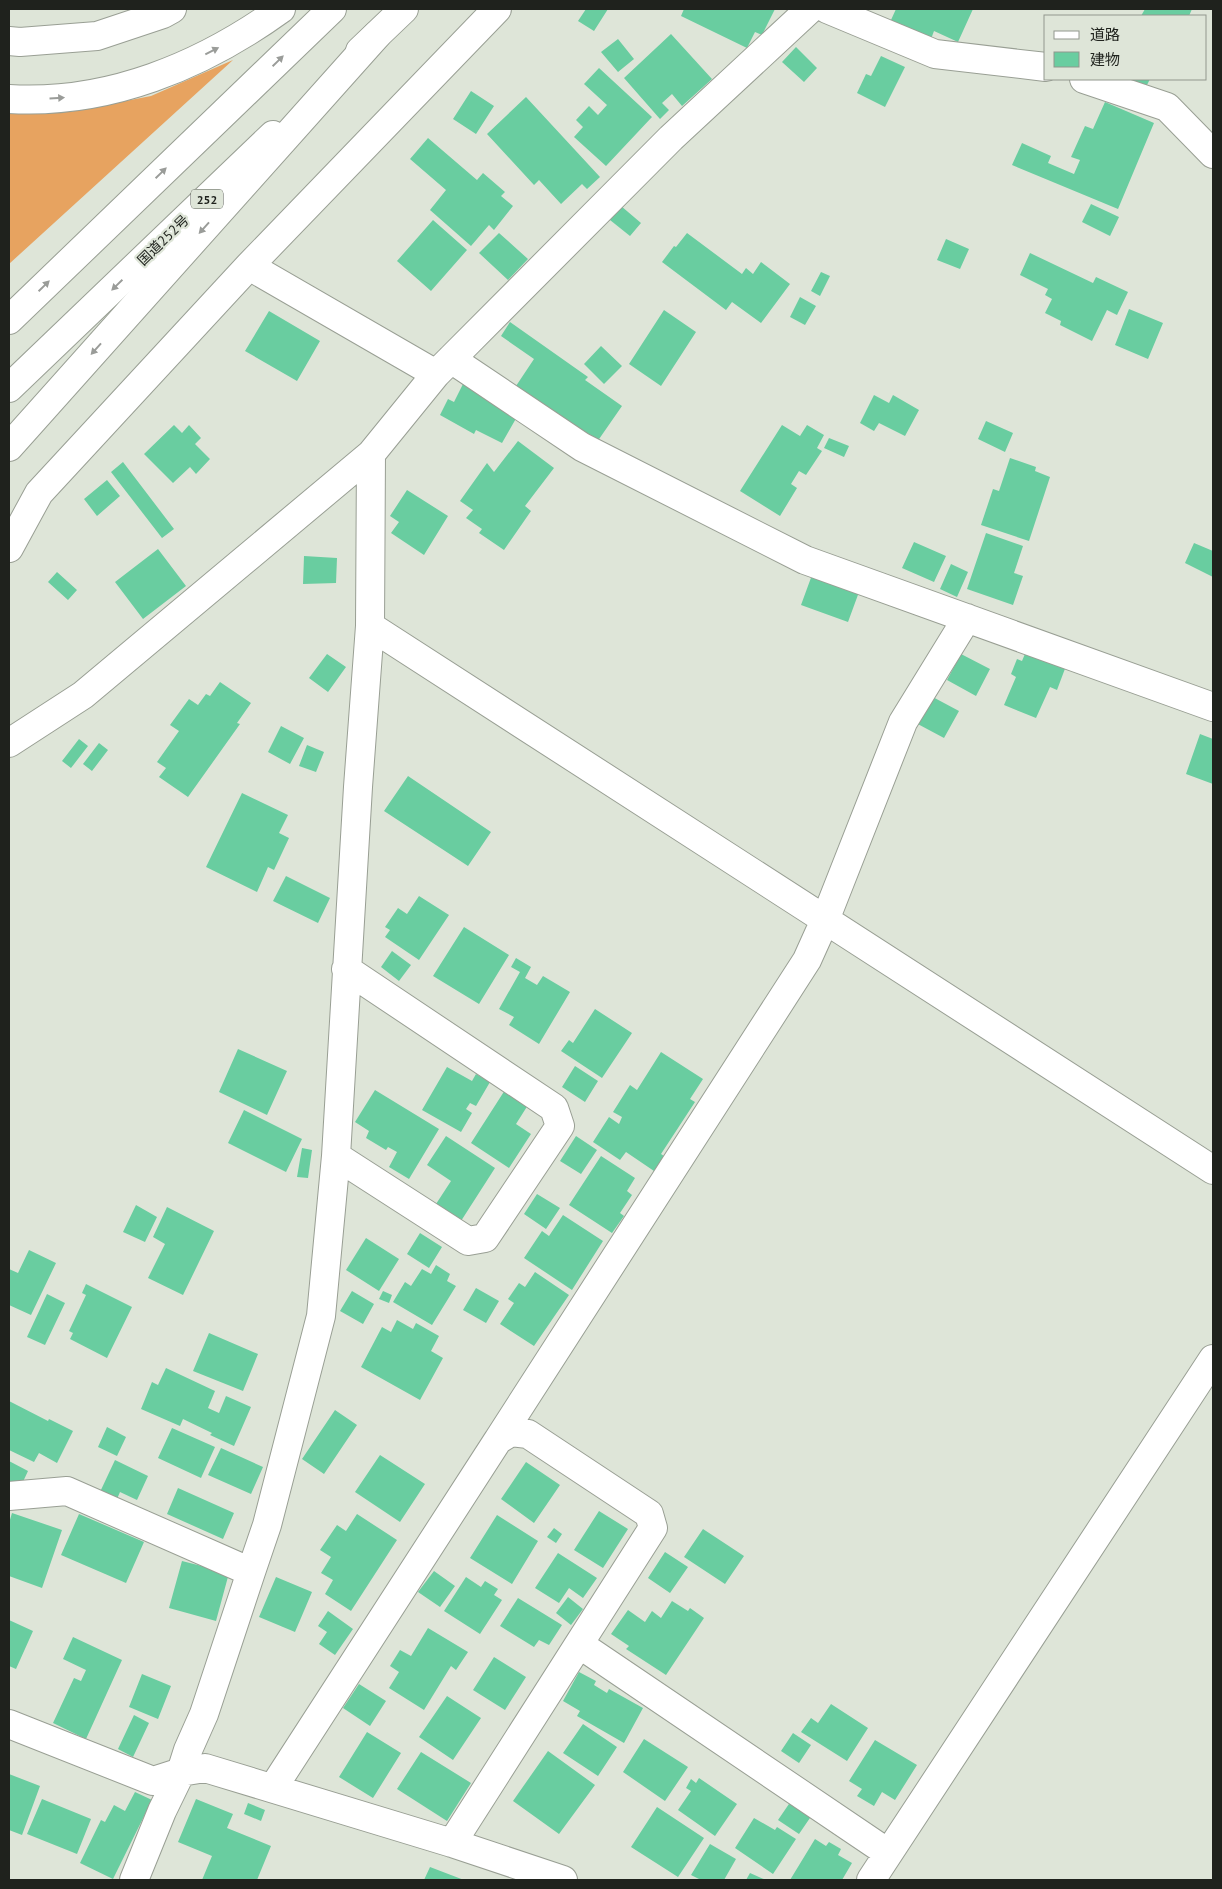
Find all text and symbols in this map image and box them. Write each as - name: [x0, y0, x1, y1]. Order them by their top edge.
- legend: [1044, 15, 1207, 80]
- text: 道路: [1090, 25, 1120, 44]
- one-way arrow: [204, 47, 219, 55]
- text: 建物: [1090, 50, 1120, 69]
- one-way arrow: [272, 55, 284, 67]
- one-way arrow: [50, 94, 66, 102]
- one-way arrow: [155, 167, 167, 179]
- road number: 252: [191, 190, 223, 208]
- street label: 国道252号: [133, 211, 193, 269]
- one-way arrow: [198, 221, 210, 233]
- one-way arrow: [111, 279, 123, 291]
- one-way arrow: [38, 280, 50, 292]
- one-way arrow: [91, 343, 102, 355]

